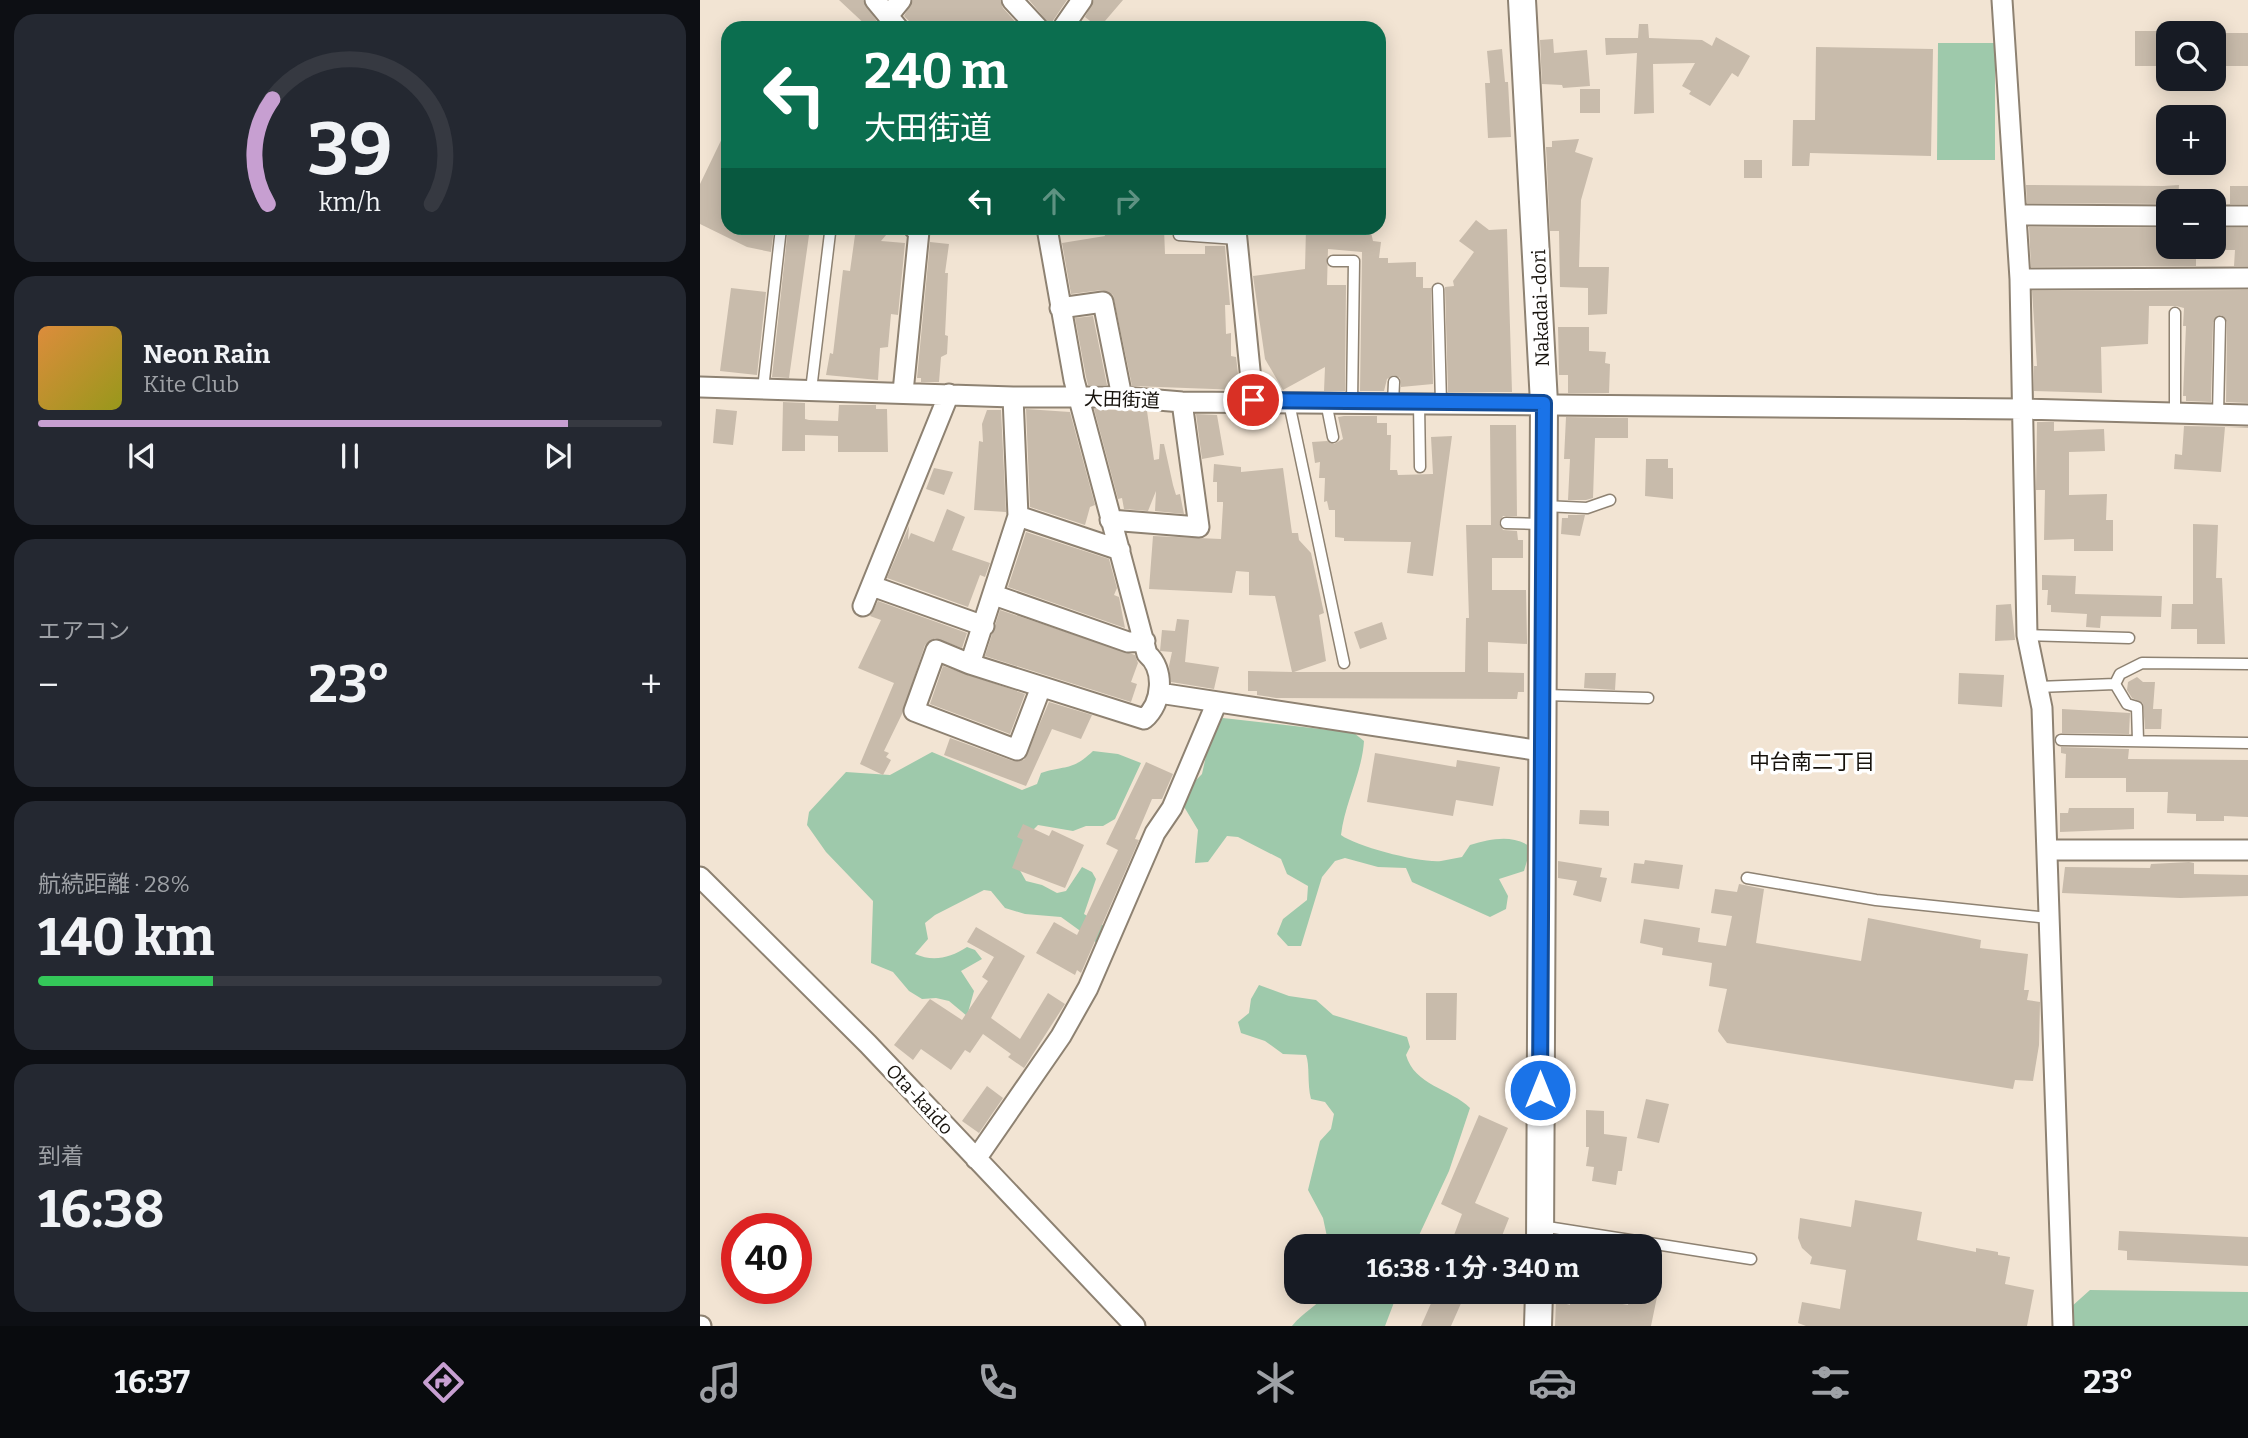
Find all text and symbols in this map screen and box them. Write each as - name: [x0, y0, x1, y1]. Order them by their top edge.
- map controls: [2156, 21, 2226, 259]
- button: search: [2156, 21, 2226, 91]
- text: 240 m: [864, 42, 1008, 101]
- icon: left: [749, 49, 840, 140]
- button: +: [2156, 105, 2226, 175]
- text: 39: [308, 107, 392, 194]
- text: 大田街道: [864, 109, 992, 147]
- icon: left: [962, 182, 1000, 220]
- icon: ahead: [1035, 182, 1073, 220]
- icon: right: [1108, 182, 1146, 220]
- text: km/h: [319, 188, 381, 218]
- button: −: [2156, 189, 2226, 259]
- street label: Nakadai-dori: [1527, 249, 1554, 367]
- text: Neon Rain: [143, 339, 270, 370]
- text: Kite Club: [143, 370, 239, 398]
- pin: [1223, 370, 1283, 430]
- icon: arrive: [1234, 381, 1272, 419]
- street label: 大田街道: [1084, 387, 1160, 412]
- icon: previous: [123, 437, 161, 475]
- icon: pause: [331, 437, 369, 475]
- icon: next: [539, 437, 577, 475]
- text: エアコン: [38, 617, 130, 645]
- text: 23°: [309, 653, 391, 716]
- text: −: [38, 662, 59, 708]
- text: +: [640, 662, 662, 708]
- district label: 中台南二丁目: [1749, 749, 1875, 775]
- text: 航続距離 · 28%: [38, 870, 190, 898]
- text: 140 km: [38, 906, 214, 969]
- position arrow: [1503, 1053, 1577, 1127]
- street label: Ota-kaido: [881, 1059, 958, 1140]
- text: 到着: [38, 1142, 84, 1170]
- text: 16:38: [38, 1178, 165, 1241]
- speed limit sign: 40: [721, 1213, 812, 1304]
- text: 16:38 · 1 分 · 340 m: [1367, 1253, 1579, 1284]
- icon: directions: [419, 1358, 468, 1407]
- icon: music: [696, 1358, 745, 1407]
- icon: phone: [973, 1358, 1022, 1407]
- icon: climate: [1251, 1358, 1300, 1407]
- icon: car: [1528, 1358, 1577, 1407]
- icon: filters: [1806, 1358, 1855, 1407]
- text: 16:37: [114, 1363, 190, 1401]
- text: 23°: [2083, 1363, 2134, 1401]

